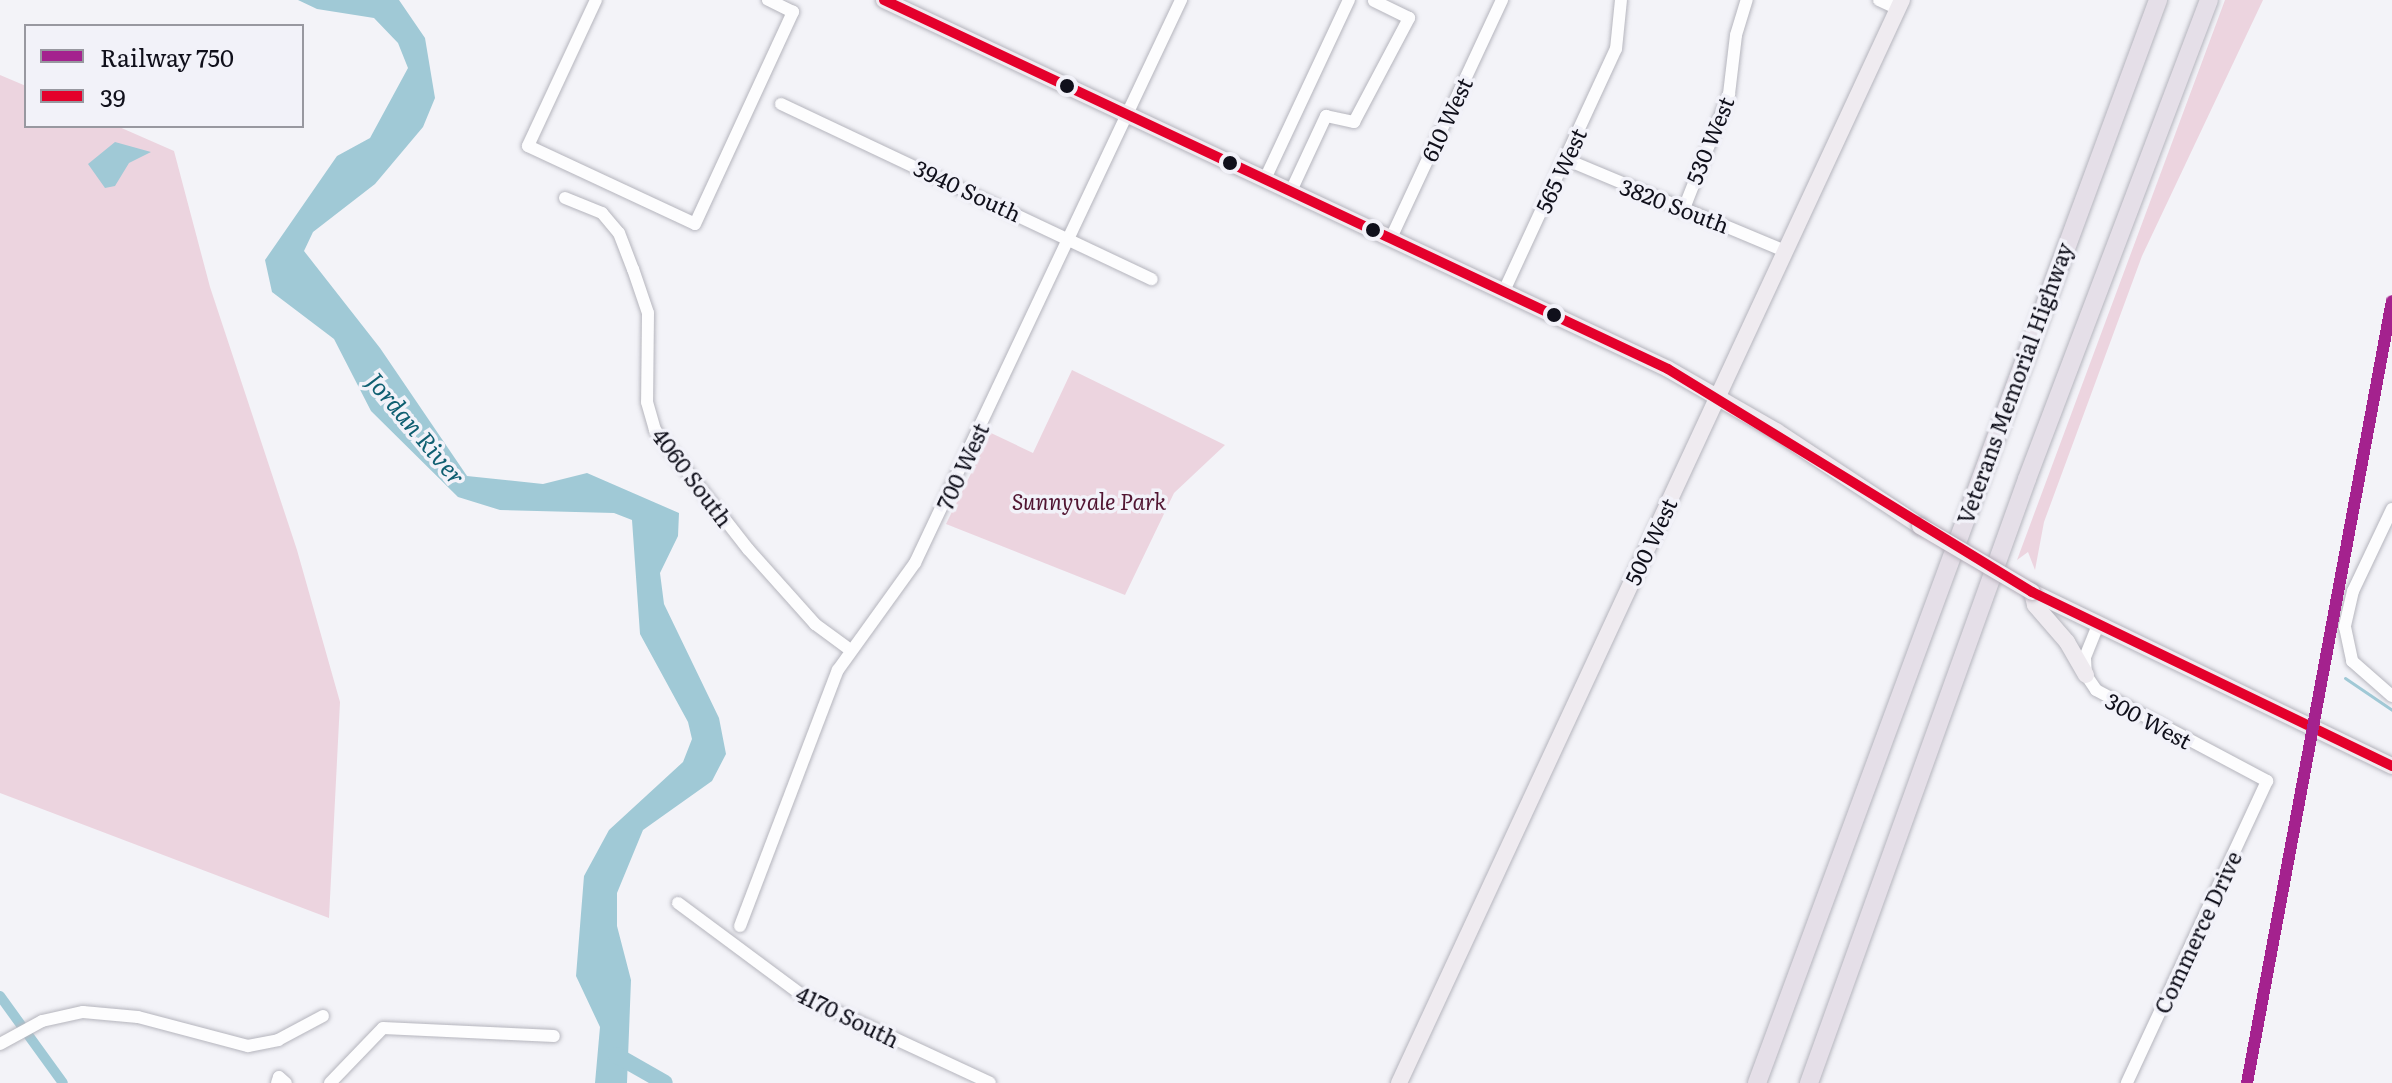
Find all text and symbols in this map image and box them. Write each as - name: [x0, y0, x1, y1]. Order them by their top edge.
- legend: [24, 24, 304, 128]
- text: Railway 750: [100, 39, 234, 74]
- street label: 610 West: [1415, 73, 1477, 165]
- unlabelled marker: [1059, 78, 1075, 94]
- text: 39: [100, 79, 126, 114]
- street label: 530 West: [1680, 92, 1738, 188]
- street label: 565 West: [1529, 123, 1591, 217]
- street label: 3940 South: [910, 154, 1026, 226]
- unlabelled marker: [1222, 155, 1238, 171]
- street label: 3820 South: [1617, 172, 1733, 238]
- unlabelled marker: [1365, 222, 1381, 238]
- street label: Veterans Memorial Highway: [1951, 239, 2077, 527]
- unlabelled marker: [1546, 307, 1562, 323]
- water label: Jordan River: [362, 366, 472, 490]
- street label: 700 West: [930, 418, 994, 514]
- street label: 4060 South: [647, 423, 739, 531]
- park label: Sunnyvale Park: [1012, 488, 1166, 514]
- street label: 500 West: [1618, 493, 1682, 589]
- street label: 300 West: [2102, 686, 2196, 754]
- street label: Commerce Drive: [2148, 847, 2246, 1017]
- street label: 4170 South: [792, 980, 904, 1052]

